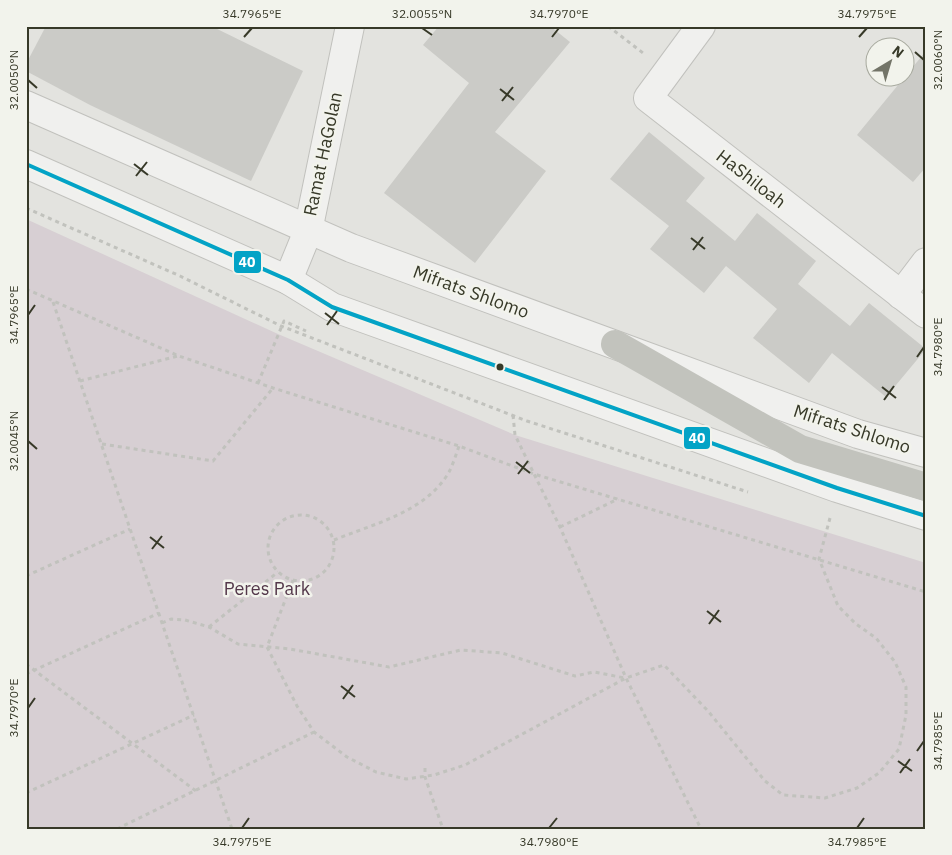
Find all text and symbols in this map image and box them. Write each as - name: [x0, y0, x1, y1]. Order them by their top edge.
- text: 34.7965°E: [222, 6, 282, 21]
- text: 32.0055°N: [392, 6, 452, 21]
- text: 34.7970°E: [529, 6, 589, 21]
- text: 34.7975°E: [837, 6, 897, 21]
- text: 32.0060°N: [930, 30, 945, 90]
- north arrow: [864, 38, 914, 88]
- text: N: [888, 42, 908, 62]
- text: 32.0050°N: [6, 50, 21, 110]
- street label: Ramat HaGolan: [298, 90, 347, 218]
- street label: HaShiloah: [712, 144, 791, 213]
- line badge: 40: [233, 250, 262, 274]
- text: 40: [239, 253, 255, 271]
- street label: Mifrats Shlomo: [410, 260, 532, 323]
- text: 34.7965°E: [6, 285, 21, 345]
- text: 34.7980°E: [930, 317, 945, 377]
- unlabelled marker: [495, 362, 505, 372]
- street label: Mifrats Shlomo: [791, 399, 914, 458]
- text: 32.0045°N: [6, 411, 21, 471]
- line badge: 40: [683, 426, 711, 450]
- text: 40: [689, 429, 705, 447]
- park label: Peres Park: [224, 577, 311, 600]
- text: 34.7970°E: [6, 678, 21, 738]
- text: 34.7985°E: [930, 711, 945, 771]
- text: 34.7975°E: [212, 834, 272, 849]
- text: 34.7980°E: [519, 834, 579, 849]
- text: 34.7985°E: [827, 834, 887, 849]

